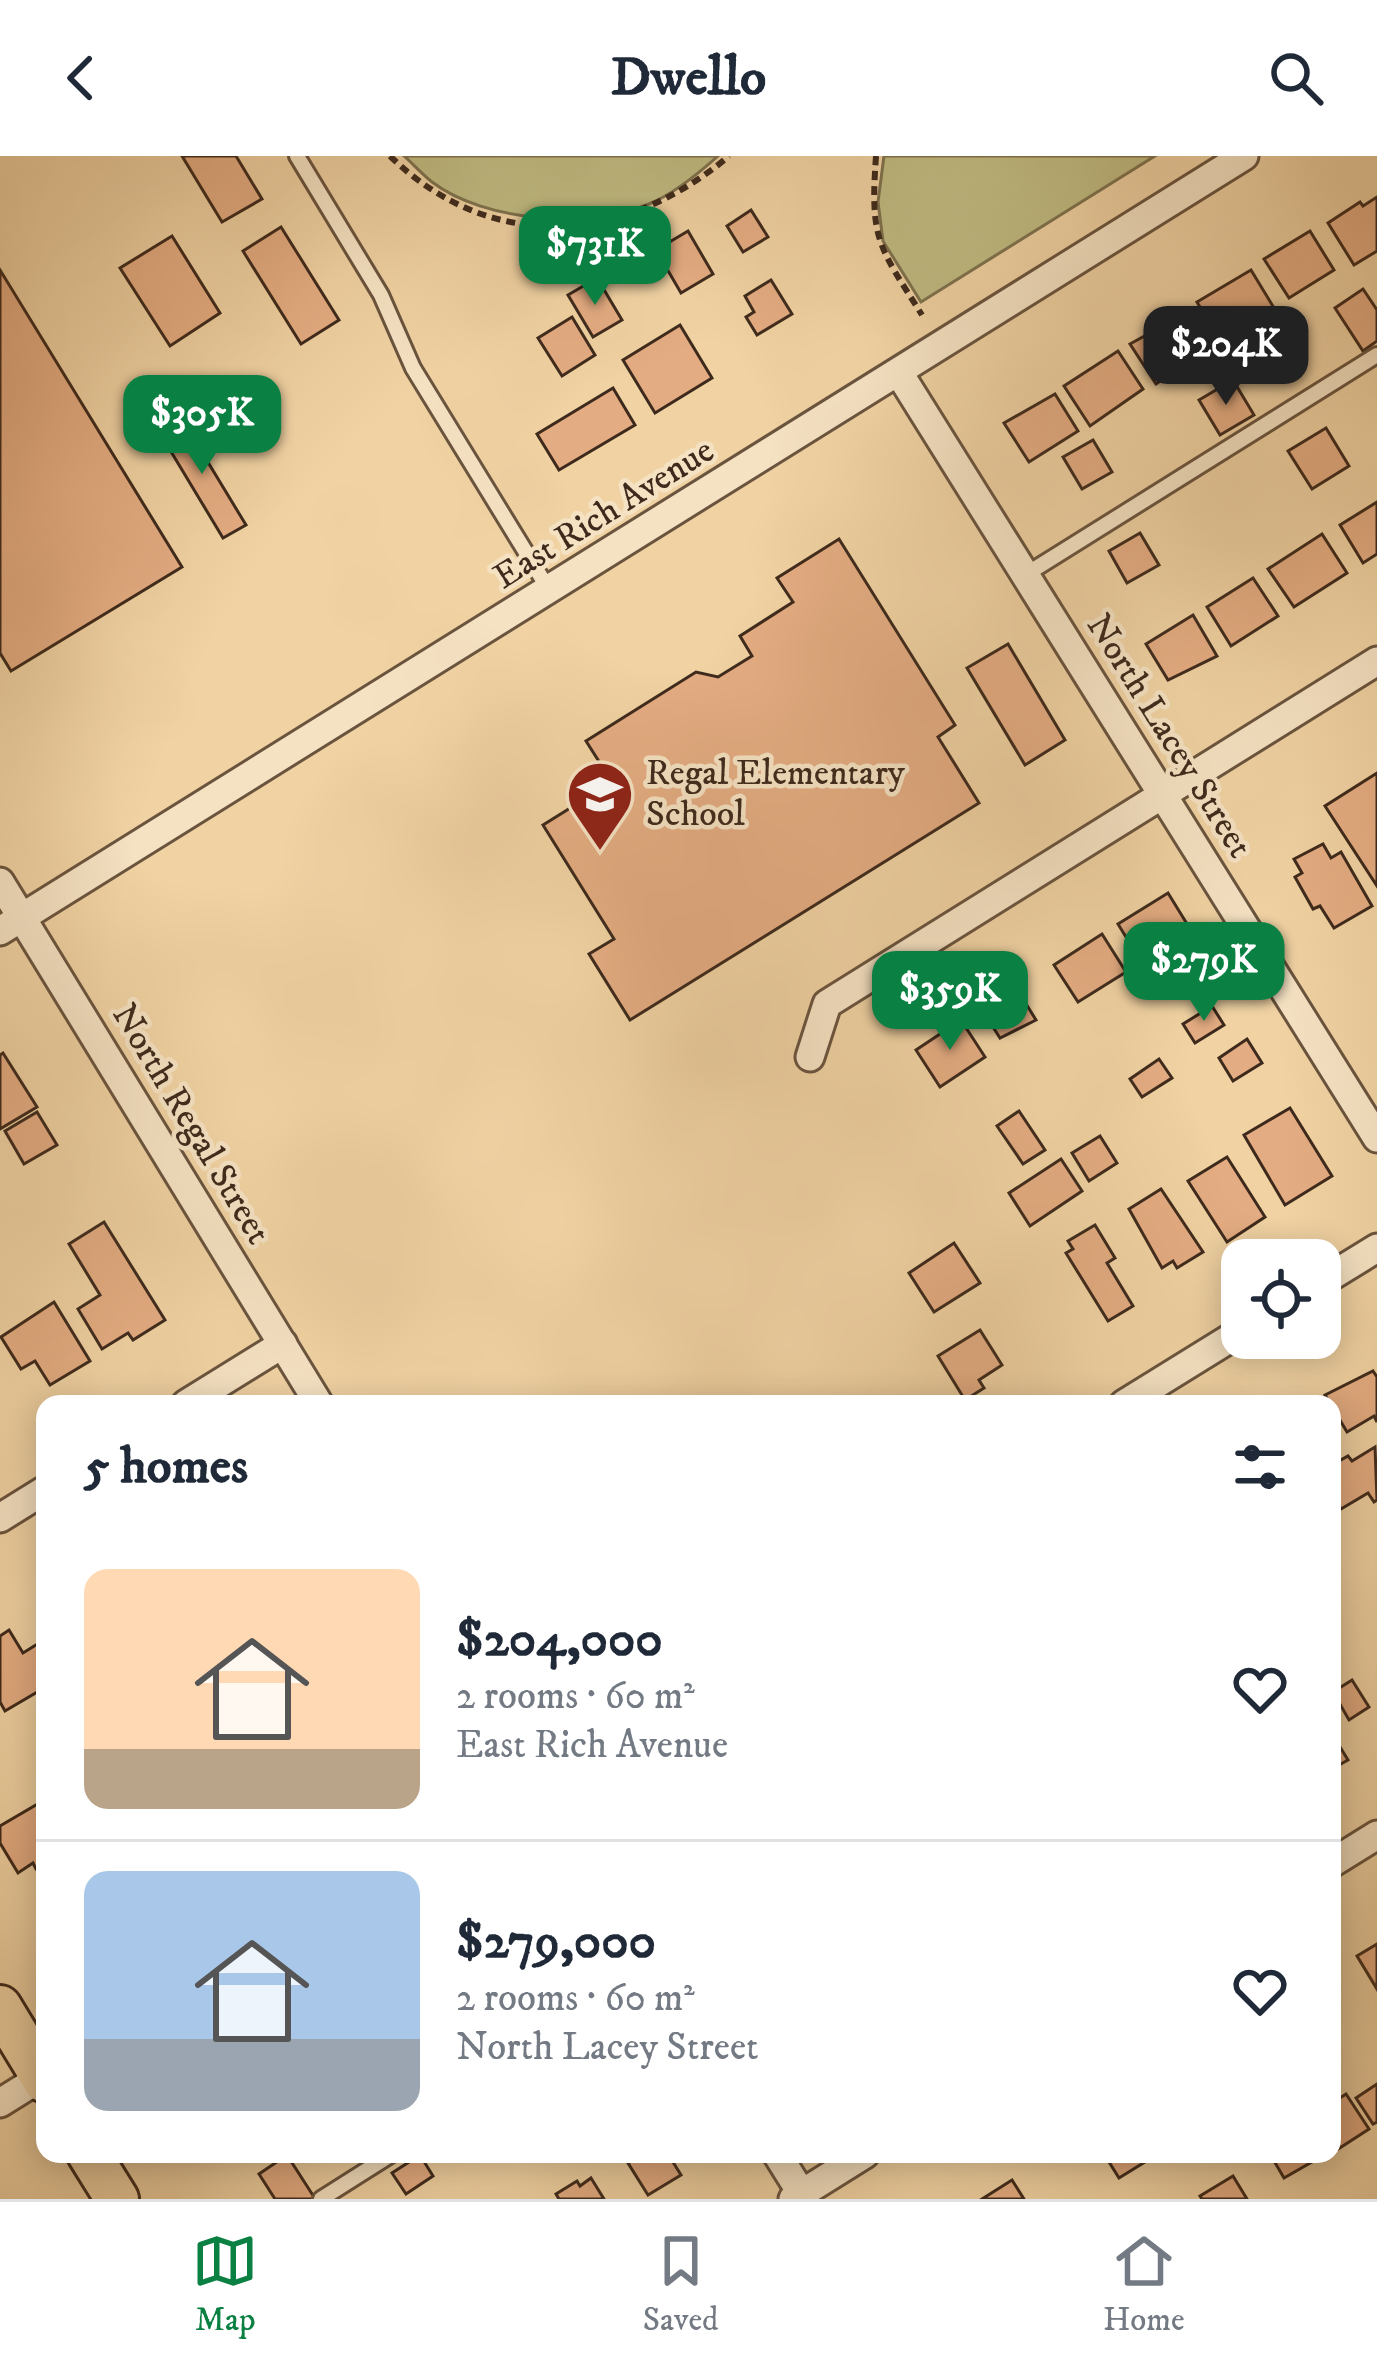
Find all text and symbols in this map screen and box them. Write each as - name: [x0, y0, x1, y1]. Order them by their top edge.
- icon: back: [48, 45, 114, 111]
- text: Dwello: [611, 45, 766, 112]
- icon: search: [1263, 45, 1329, 111]
- pin: $731K: [511, 206, 679, 308]
- text: $731K: [546, 220, 644, 269]
- pin: $204K: [1142, 306, 1310, 408]
- text: $204K: [1170, 320, 1282, 369]
- pin: $305K: [118, 375, 286, 477]
- text: $305K: [150, 389, 254, 438]
- street label: East Rich Avenue: [486, 428, 722, 600]
- street label: North Lacey Street: [1076, 606, 1262, 866]
- place label: Regal Elementary School: [646, 751, 906, 837]
- school or university icon: Regal Elementary School: [565, 759, 635, 853]
- pin: $279K: [1120, 922, 1288, 1024]
- text: $279K: [1151, 936, 1257, 985]
- pin: $359K: [866, 951, 1034, 1053]
- text: $359K: [899, 965, 1001, 1014]
- street label: North Regal Street: [101, 995, 281, 1253]
- map controls: [1221, 1239, 1341, 1359]
- button: locate: [1221, 1239, 1341, 1359]
- icon: filters: [1227, 1434, 1293, 1500]
- text: 5 homes: [84, 1435, 248, 1499]
- text: $204,000: [456, 1608, 663, 1672]
- icon: home: [180, 1617, 324, 1761]
- icon: heart: [1227, 1656, 1293, 1722]
- text: 2 rooms · 60 m²: [456, 1672, 695, 1721]
- text: East Rich Avenue: [456, 1721, 728, 1770]
- text: $279,000: [456, 1910, 656, 1974]
- icon: home: [180, 1919, 324, 2063]
- icon: heart: [1227, 1958, 1293, 2024]
- text: 2 rooms · 60 m²: [456, 1974, 695, 2023]
- text: North Lacey Street: [456, 2023, 759, 2072]
- tab: Map: [192, 2228, 258, 2341]
- tab: Saved: [643, 2228, 719, 2341]
- tab: Home: [1103, 2228, 1185, 2341]

